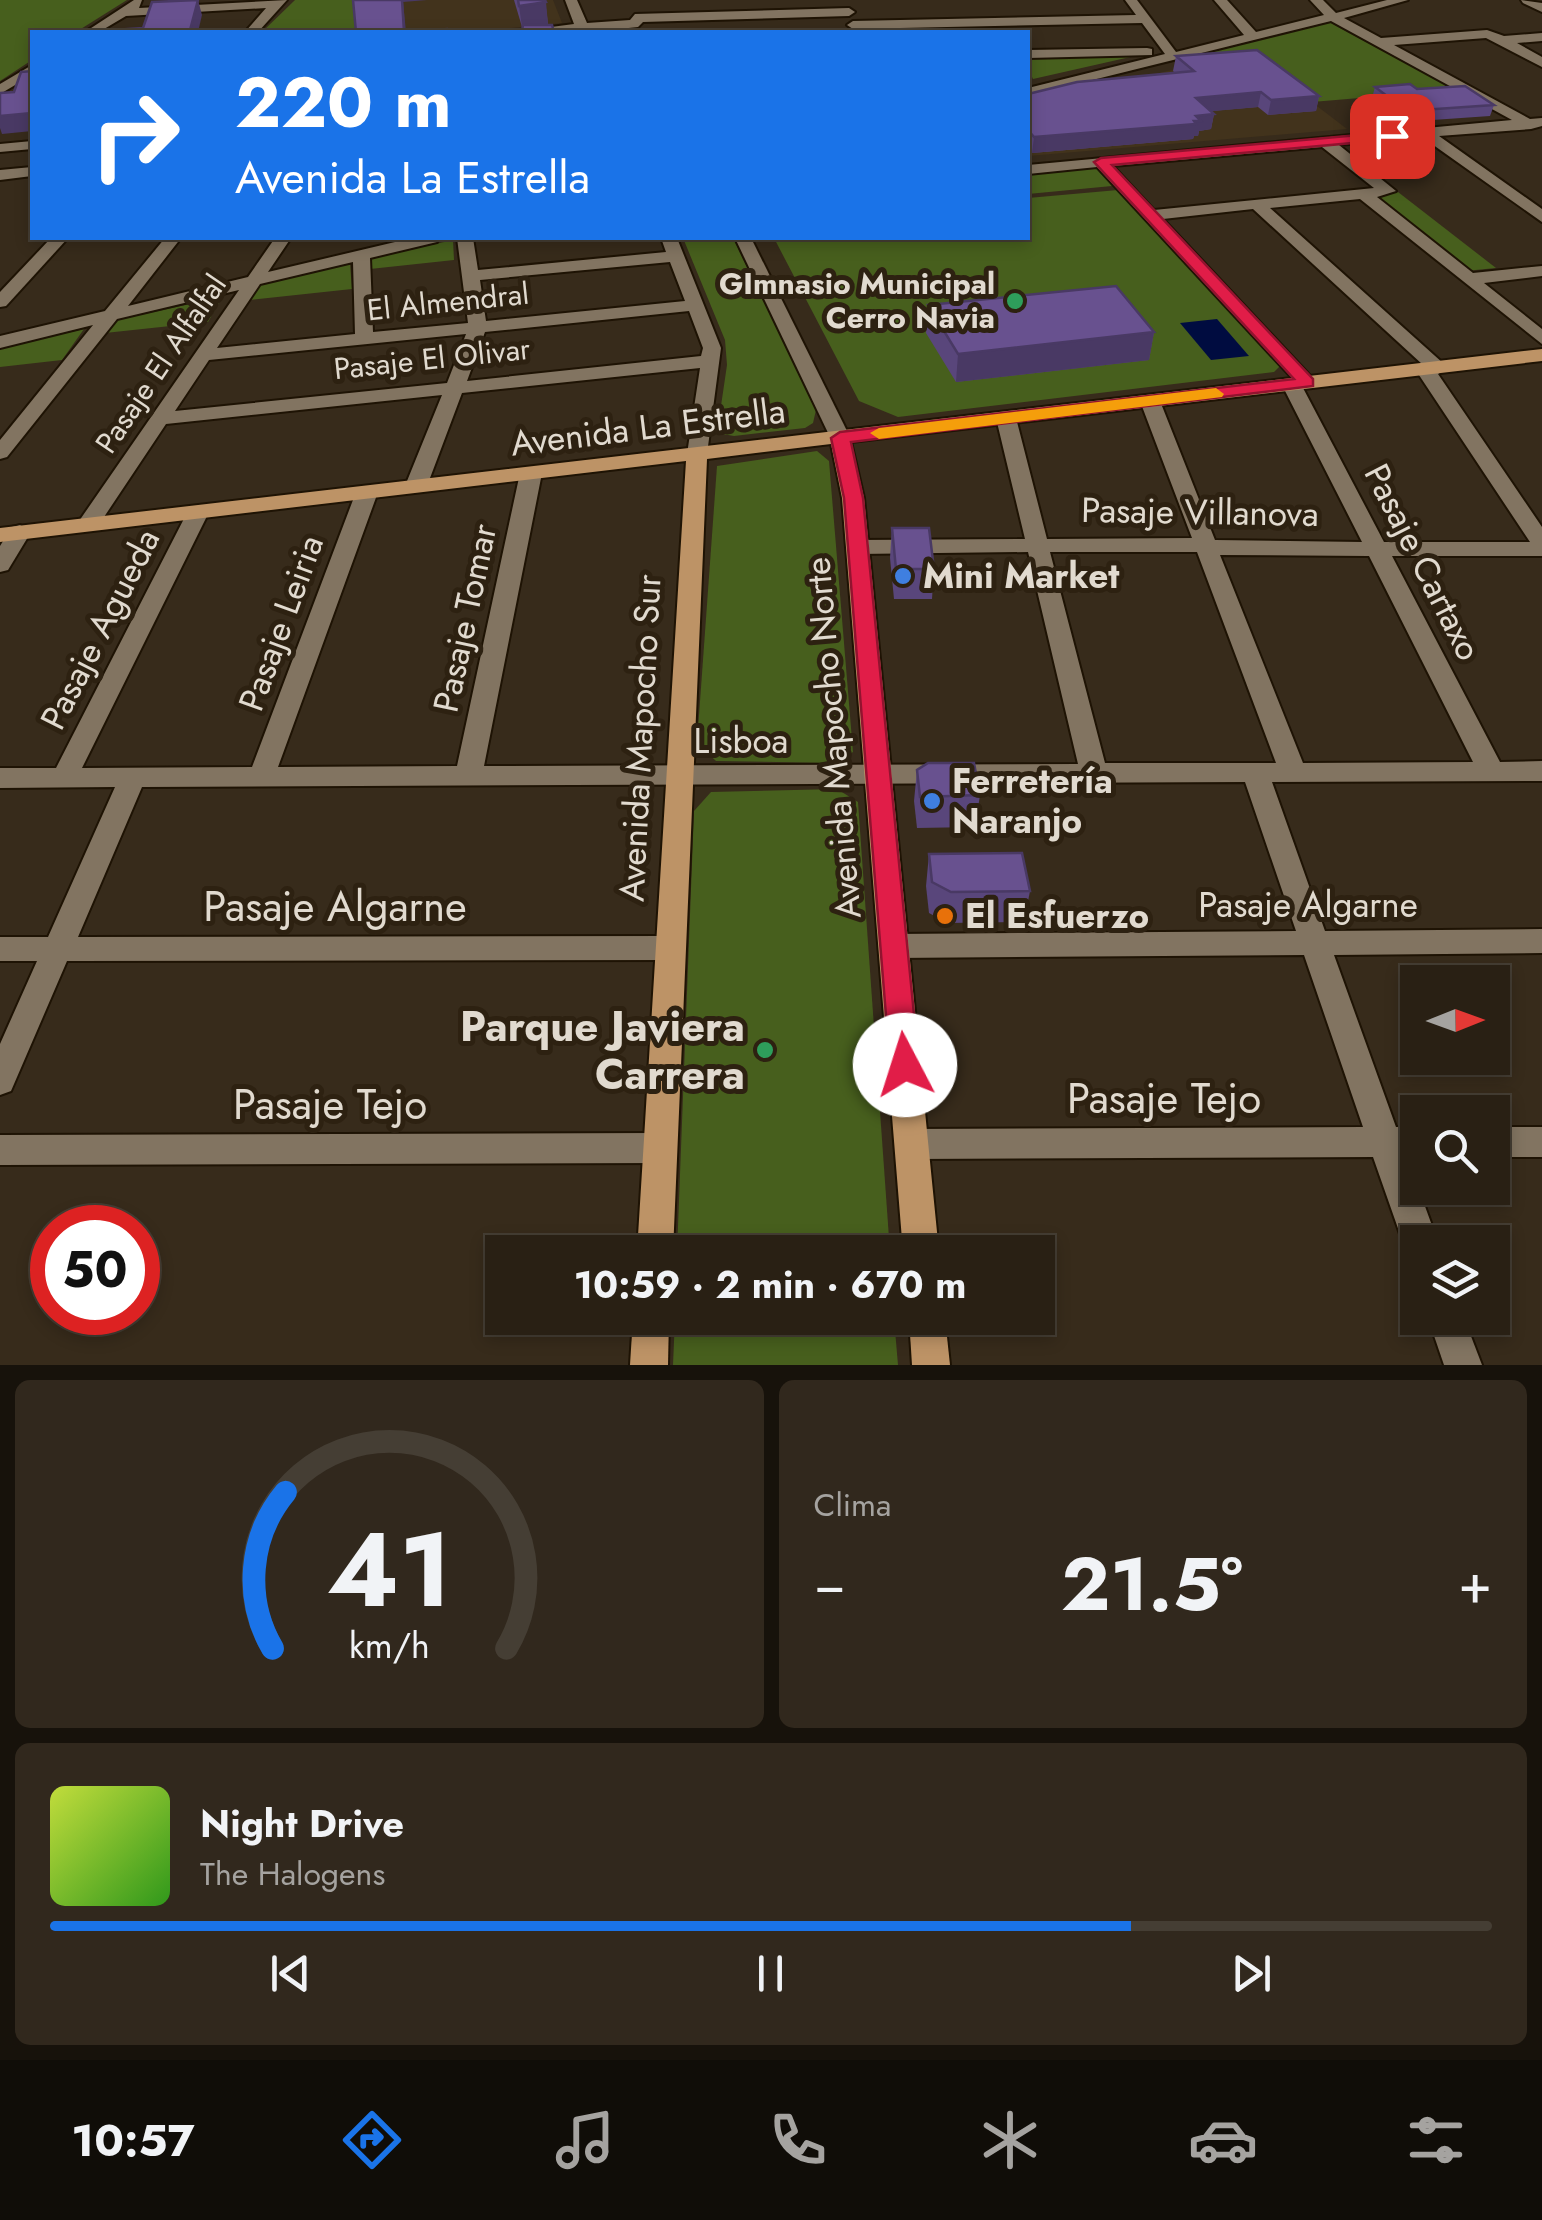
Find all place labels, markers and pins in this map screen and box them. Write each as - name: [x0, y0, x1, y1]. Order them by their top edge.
- pin: [1350, 94, 1435, 179]
- place label: GImnasio Municipal Cerro Navia: [719, 262, 995, 339]
- marker: GImnasio Municipal Cerro Navia: [1004, 290, 1026, 312]
- place label: Mini Market: [923, 551, 1119, 601]
- marker: Mini Market: [892, 565, 914, 587]
- place label: Ferretería Naranjo: [952, 756, 1113, 846]
- marker: Ferretería Naranjo: [921, 790, 943, 812]
- place label: El Esfuerzo: [965, 891, 1149, 941]
- marker: El Esfuerzo: [934, 905, 956, 927]
- place label: Parque Javiera Carrera: [460, 996, 745, 1105]
- marker: Parque Javiera Carrera: [754, 1039, 776, 1061]

